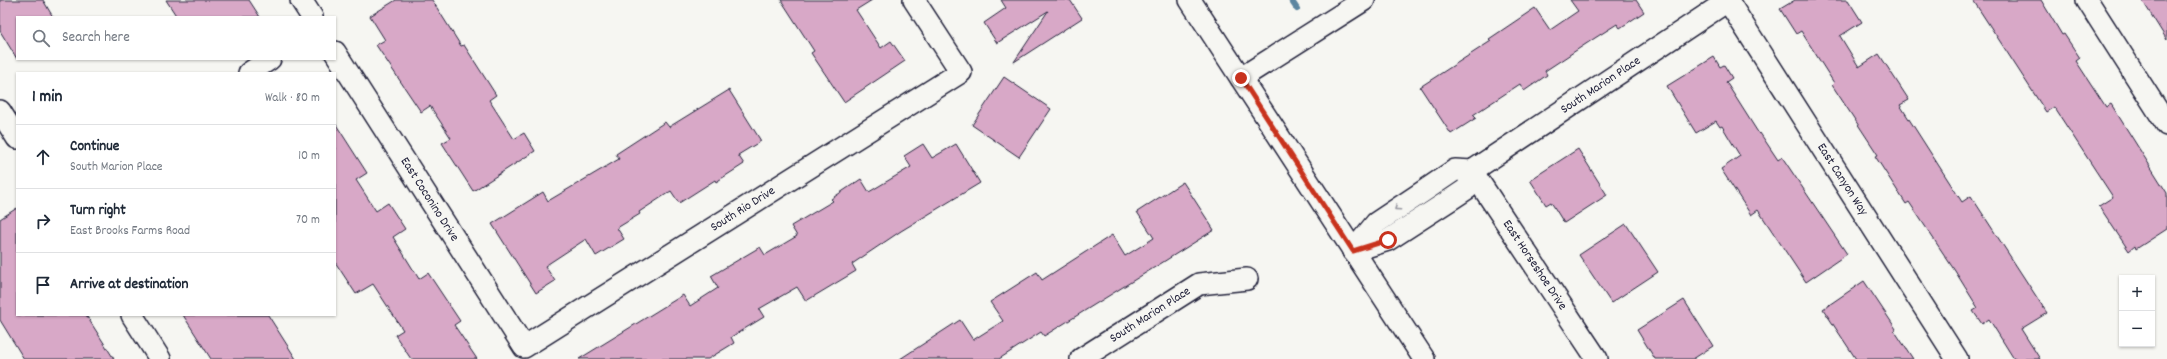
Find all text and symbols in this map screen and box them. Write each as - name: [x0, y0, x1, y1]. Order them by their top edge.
- search box: [16, 16, 336, 60]
- icon: search: [30, 27, 52, 49]
- text: Search here: [62, 27, 130, 49]
- street label: South Marion Place: [1557, 52, 1645, 119]
- route end: [1232, 69, 1250, 87]
- text: 1 min: [32, 86, 62, 110]
- text: Walk · 80 m: [265, 89, 320, 108]
- text: Continue: [70, 136, 119, 158]
- street label: East Canyon Way: [1812, 140, 1873, 220]
- icon: ahead: [32, 146, 54, 168]
- text: 10 m: [298, 147, 320, 166]
- street label: East Coconino Drive: [395, 153, 464, 245]
- text: South Marion Place: [70, 158, 163, 177]
- street label: South Rio Drive: [707, 181, 779, 237]
- text: Turn right: [70, 200, 126, 222]
- one-way arrow: [1395, 203, 1402, 210]
- icon: right: [32, 210, 54, 232]
- text: 70 m: [296, 211, 320, 230]
- street label: East Horseshoe Drive: [1498, 216, 1572, 314]
- text: East Brooks Farms Road: [70, 222, 190, 241]
- route start: [1379, 231, 1397, 249]
- icon: arrive: [32, 274, 54, 296]
- text: Arrive at destination: [70, 274, 188, 296]
- map controls: [2119, 275, 2155, 347]
- button: +: [2119, 275, 2155, 311]
- street label: South Marion Place: [1106, 282, 1195, 348]
- button: −: [2119, 311, 2155, 347]

